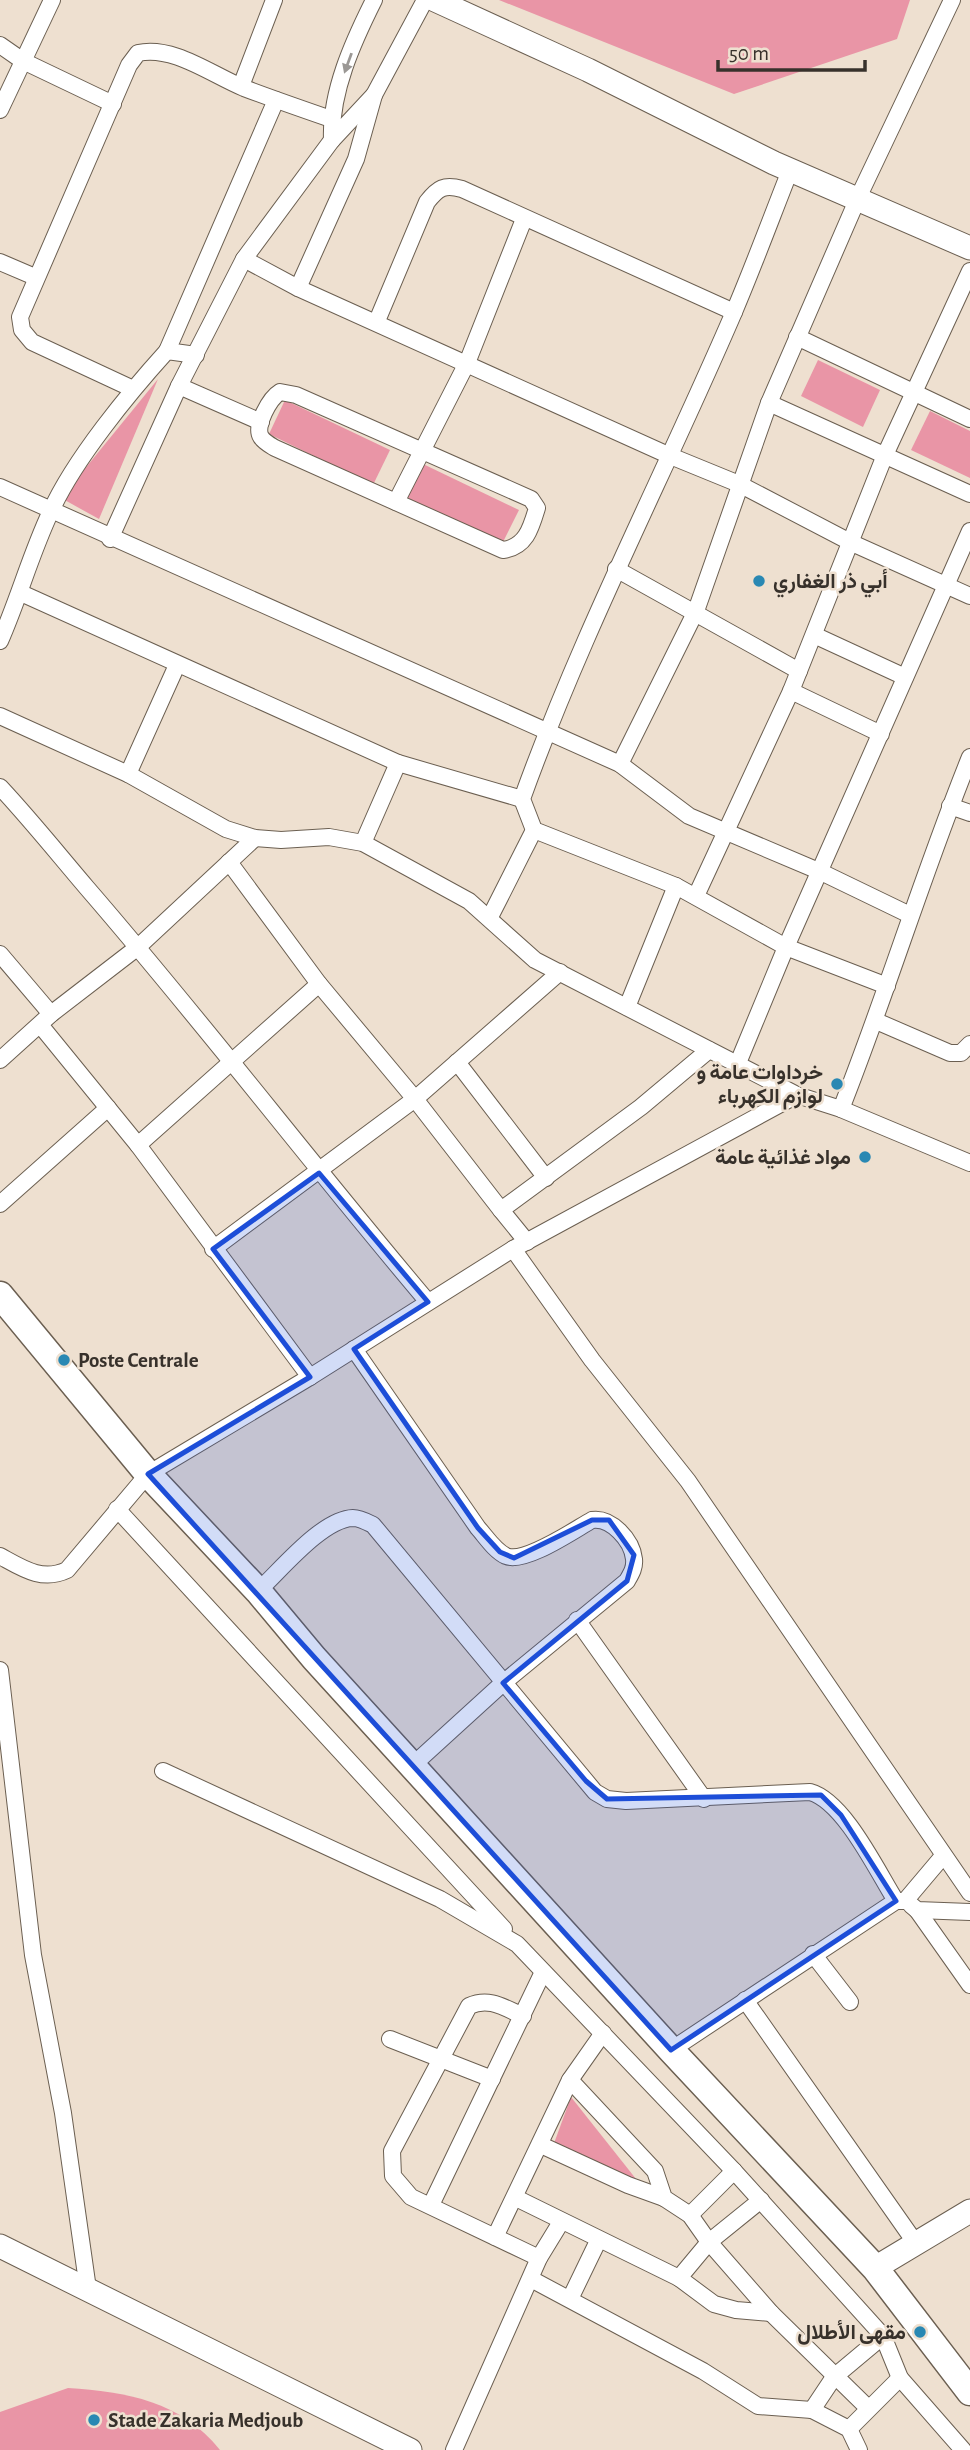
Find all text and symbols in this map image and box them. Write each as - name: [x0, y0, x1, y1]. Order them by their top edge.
- scale bar: [718, 28, 865, 72]
- text: 50 m: [729, 43, 769, 64]
- one-way arrow: [342, 52, 353, 73]
- place label: أبي ذر الغفاري: [773, 568, 888, 598]
- marker: أبي ذر الغفاري: [751, 573, 767, 589]
- place label: خرداوات عامة و لوازم الكهرباء: [697, 1062, 823, 1110]
- marker: خرداوات عامة و لوازم الكهرباء: [829, 1076, 845, 1092]
- place label: مواد غذائية عامة: [715, 1147, 851, 1170]
- marker: مواد غذائية عامة: [857, 1149, 873, 1165]
- place label: Poste Centrale: [78, 1350, 199, 1371]
- marker: Poste Centrale: [56, 1352, 72, 1368]
- place label: مقهى الأطلال: [797, 2319, 906, 2345]
- marker: مقهى الأطلال: [912, 2324, 928, 2340]
- place label: Stade Zakaria Medjoub: [108, 2410, 303, 2431]
- marker: Stade Zakaria Medjoub: [86, 2412, 102, 2428]

